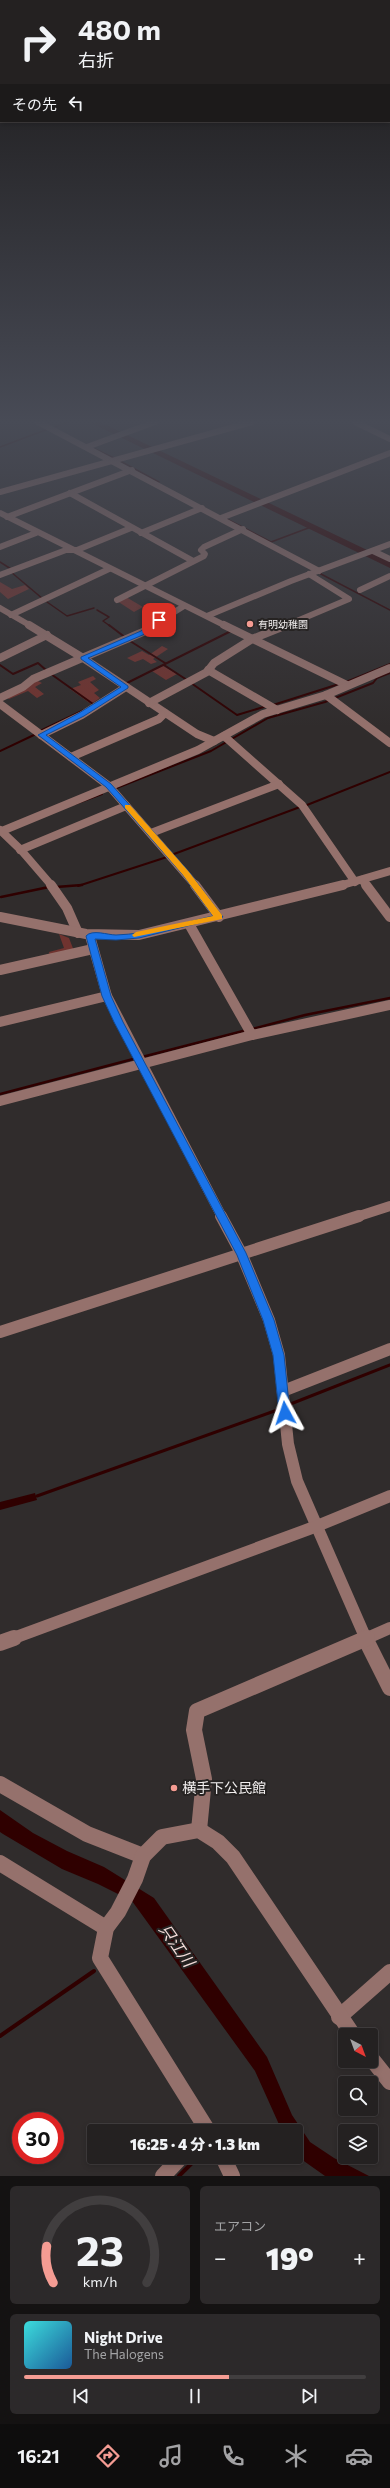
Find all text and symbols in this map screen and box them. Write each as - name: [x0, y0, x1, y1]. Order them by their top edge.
- text: 480 m: [78, 12, 161, 46]
- icon: right: [12, 16, 64, 68]
- text: 右折: [78, 49, 114, 71]
- icon: left: [65, 92, 87, 114]
- text: その先: [12, 95, 57, 113]
- pin: [142, 603, 176, 637]
- icon: arrive: [148, 609, 170, 631]
- place label: 有明幼稚園: [258, 618, 308, 630]
- marker: 有明幼稚園: [245, 619, 255, 629]
- position arrow: [264, 1392, 306, 1434]
- place label: 横手下公民館: [182, 1779, 266, 1796]
- marker: 横手下公民館: [169, 1783, 179, 1793]
- water label: 只江川: [156, 1920, 200, 1971]
- north arrow: [338, 2028, 378, 2068]
- map controls: [338, 2028, 378, 2164]
- button: search: [338, 2076, 378, 2116]
- speed limit sign: 30: [12, 2112, 64, 2164]
- button: layers: [338, 2124, 378, 2164]
- text: 16:25 · 4 分 · 1.3 km: [130, 2135, 260, 2153]
- text: エアコン: [214, 2218, 266, 2234]
- text: 23: [76, 2224, 124, 2275]
- text: 19°: [266, 2239, 314, 2276]
- text: −: [214, 2244, 227, 2271]
- text: +: [353, 2244, 366, 2271]
- text: km/h: [83, 2272, 117, 2290]
- text: Night Drive: [84, 2328, 163, 2346]
- text: The Halogens: [84, 2346, 164, 2362]
- icon: previous: [70, 2385, 92, 2407]
- icon: pause: [184, 2385, 206, 2407]
- icon: next: [298, 2385, 320, 2407]
- icon: directions: [94, 2442, 122, 2470]
- icon: music: [157, 2442, 185, 2470]
- icon: phone: [219, 2442, 247, 2470]
- icon: climate: [282, 2442, 310, 2470]
- icon: car: [345, 2442, 373, 2470]
- text: 16:21: [17, 2445, 60, 2467]

